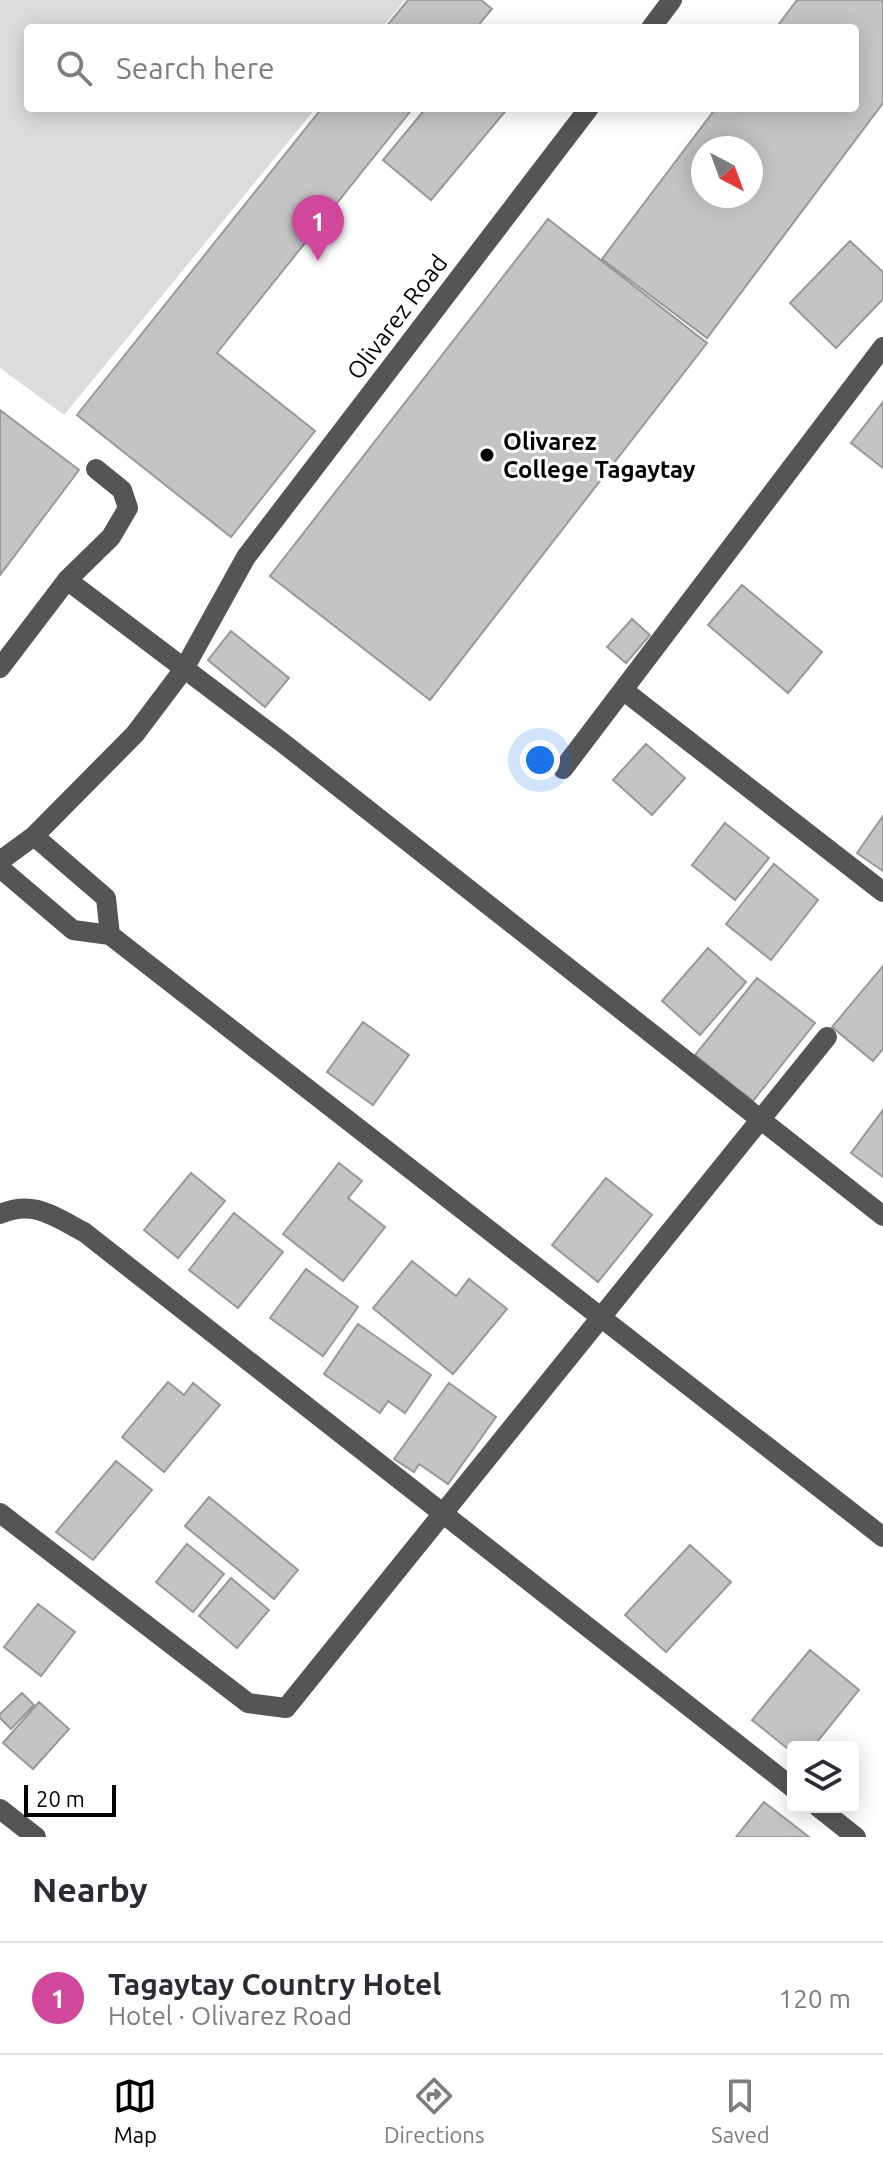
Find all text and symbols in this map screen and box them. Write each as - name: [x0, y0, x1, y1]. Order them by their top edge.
- search box: [24, 24, 859, 112]
- icon: search: [52, 46, 96, 90]
- text: Search here: [116, 51, 275, 85]
- north arrow: [691, 136, 763, 208]
- pin: 1: [292, 195, 344, 261]
- street label: Olivarez Road: [341, 249, 453, 385]
- place label: Olivarez College Tagaytay: [503, 428, 696, 483]
- marker: Olivarez College Tagaytay: [478, 446, 496, 464]
- your location: [520, 740, 560, 780]
- map controls: [787, 1741, 859, 1813]
- button: layers: [787, 1741, 859, 1813]
- scale bar: [24, 1781, 116, 1817]
- text: 20 m: [36, 1786, 85, 1811]
- text: Nearby: [32, 1870, 147, 1908]
- text: Tagaytay Country Hotel: [108, 1967, 441, 2001]
- text: 1: [51, 1984, 65, 2013]
- text: 120 m: [779, 1984, 851, 2013]
- text: Hotel · Olivarez Road: [108, 2001, 352, 2030]
- tab: Map: [113, 2074, 157, 2147]
- tab: Directions: [384, 2074, 484, 2147]
- tab: Saved: [711, 2074, 770, 2147]

